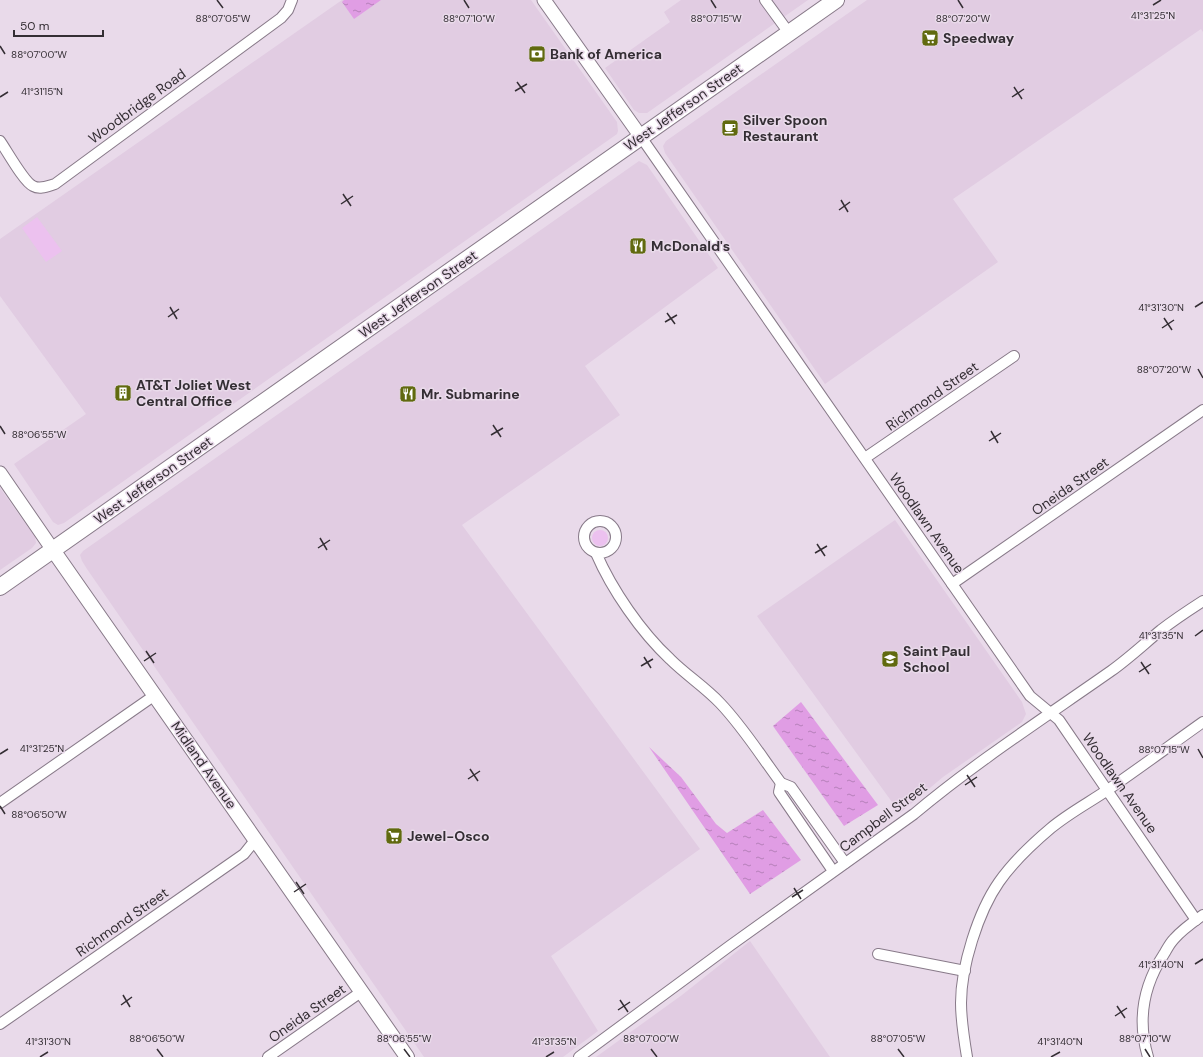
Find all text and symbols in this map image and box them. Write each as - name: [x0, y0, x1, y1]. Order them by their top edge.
- text: 41°31'25"N: [1131, 9, 1175, 22]
- scale bar: [14, 12, 103, 38]
- text: 88°07'05"W: [196, 12, 251, 25]
- text: 88°07'10"W: [443, 12, 495, 25]
- text: 88°07'15"W: [690, 12, 742, 25]
- text: 88°07'20"W: [936, 12, 991, 25]
- text: 50 m: [20, 18, 49, 34]
- supermarket icon: Speedway: [920, 28, 940, 48]
- place label: Speedway: [943, 29, 1015, 47]
- bank icon: Bank of America: [527, 44, 547, 64]
- place label: Bank of America: [550, 45, 662, 63]
- text: 88°07'00"W: [11, 48, 67, 61]
- street label: West Jefferson Street: [620, 59, 746, 155]
- street label: Woodbridge Road: [85, 65, 189, 147]
- text: 41°31'15"N: [21, 85, 63, 98]
- place label: Silver Spoon Restaurant: [743, 111, 827, 145]
- cafe icon: Silver Spoon Restaurant: [720, 118, 740, 138]
- restaurant icon: McDonald's: [628, 236, 648, 256]
- place label: McDonald's: [651, 237, 730, 255]
- street label: West Jefferson Street: [355, 246, 481, 342]
- text: 41°31'30"N: [1138, 301, 1184, 314]
- street label: Richmond Street: [882, 357, 982, 435]
- text: 88°07'20"W: [1137, 363, 1192, 376]
- place label: AT&T Joliet West Central Office: [136, 376, 251, 410]
- building icon: AT&T Joliet West Central Office: [113, 383, 133, 403]
- restaurant icon: Mr. Submarine: [398, 384, 418, 404]
- place label: Mr. Submarine: [421, 385, 520, 403]
- text: 88°06'55"W: [12, 428, 67, 441]
- street label: West Jefferson Street: [90, 432, 216, 528]
- street label: Oneida Street: [1028, 453, 1112, 519]
- street label: Woodlawn Avenue: [886, 469, 968, 577]
- text: 41°31'35"N: [1139, 629, 1183, 642]
- place label: Saint Paul School: [903, 642, 970, 676]
- school or university icon: Saint Paul School: [880, 649, 900, 669]
- street label: Midland Avenue: [167, 718, 241, 812]
- street label: Woodlawn Avenue: [1079, 729, 1161, 837]
- text: 41°31'25"N: [20, 742, 64, 755]
- text: 88°07'15"W: [1138, 743, 1190, 756]
- street label: Campbell Street: [836, 778, 930, 856]
- text: 88°06'50"W: [11, 808, 67, 821]
- supermarket icon: Jewel-Osco: [384, 826, 404, 846]
- place label: Jewel-Osco: [407, 827, 490, 845]
- street label: Richmond Street: [72, 883, 172, 961]
- text: 41°31'40"N: [1138, 958, 1184, 971]
- street label: Oneida Street: [265, 980, 349, 1046]
- text: 88°06'50"W: [129, 1032, 185, 1045]
- text: 88°06'55"W: [377, 1032, 432, 1045]
- text: 88°07'00"W: [623, 1032, 679, 1045]
- text: 88°07'05"W: [871, 1032, 926, 1045]
- text: 88°07'10"W: [1119, 1032, 1171, 1045]
- text: 41°31'30"N: [25, 1035, 71, 1048]
- text: 41°31'35"N: [532, 1035, 576, 1048]
- text: 41°31'40"N: [1037, 1035, 1083, 1048]

